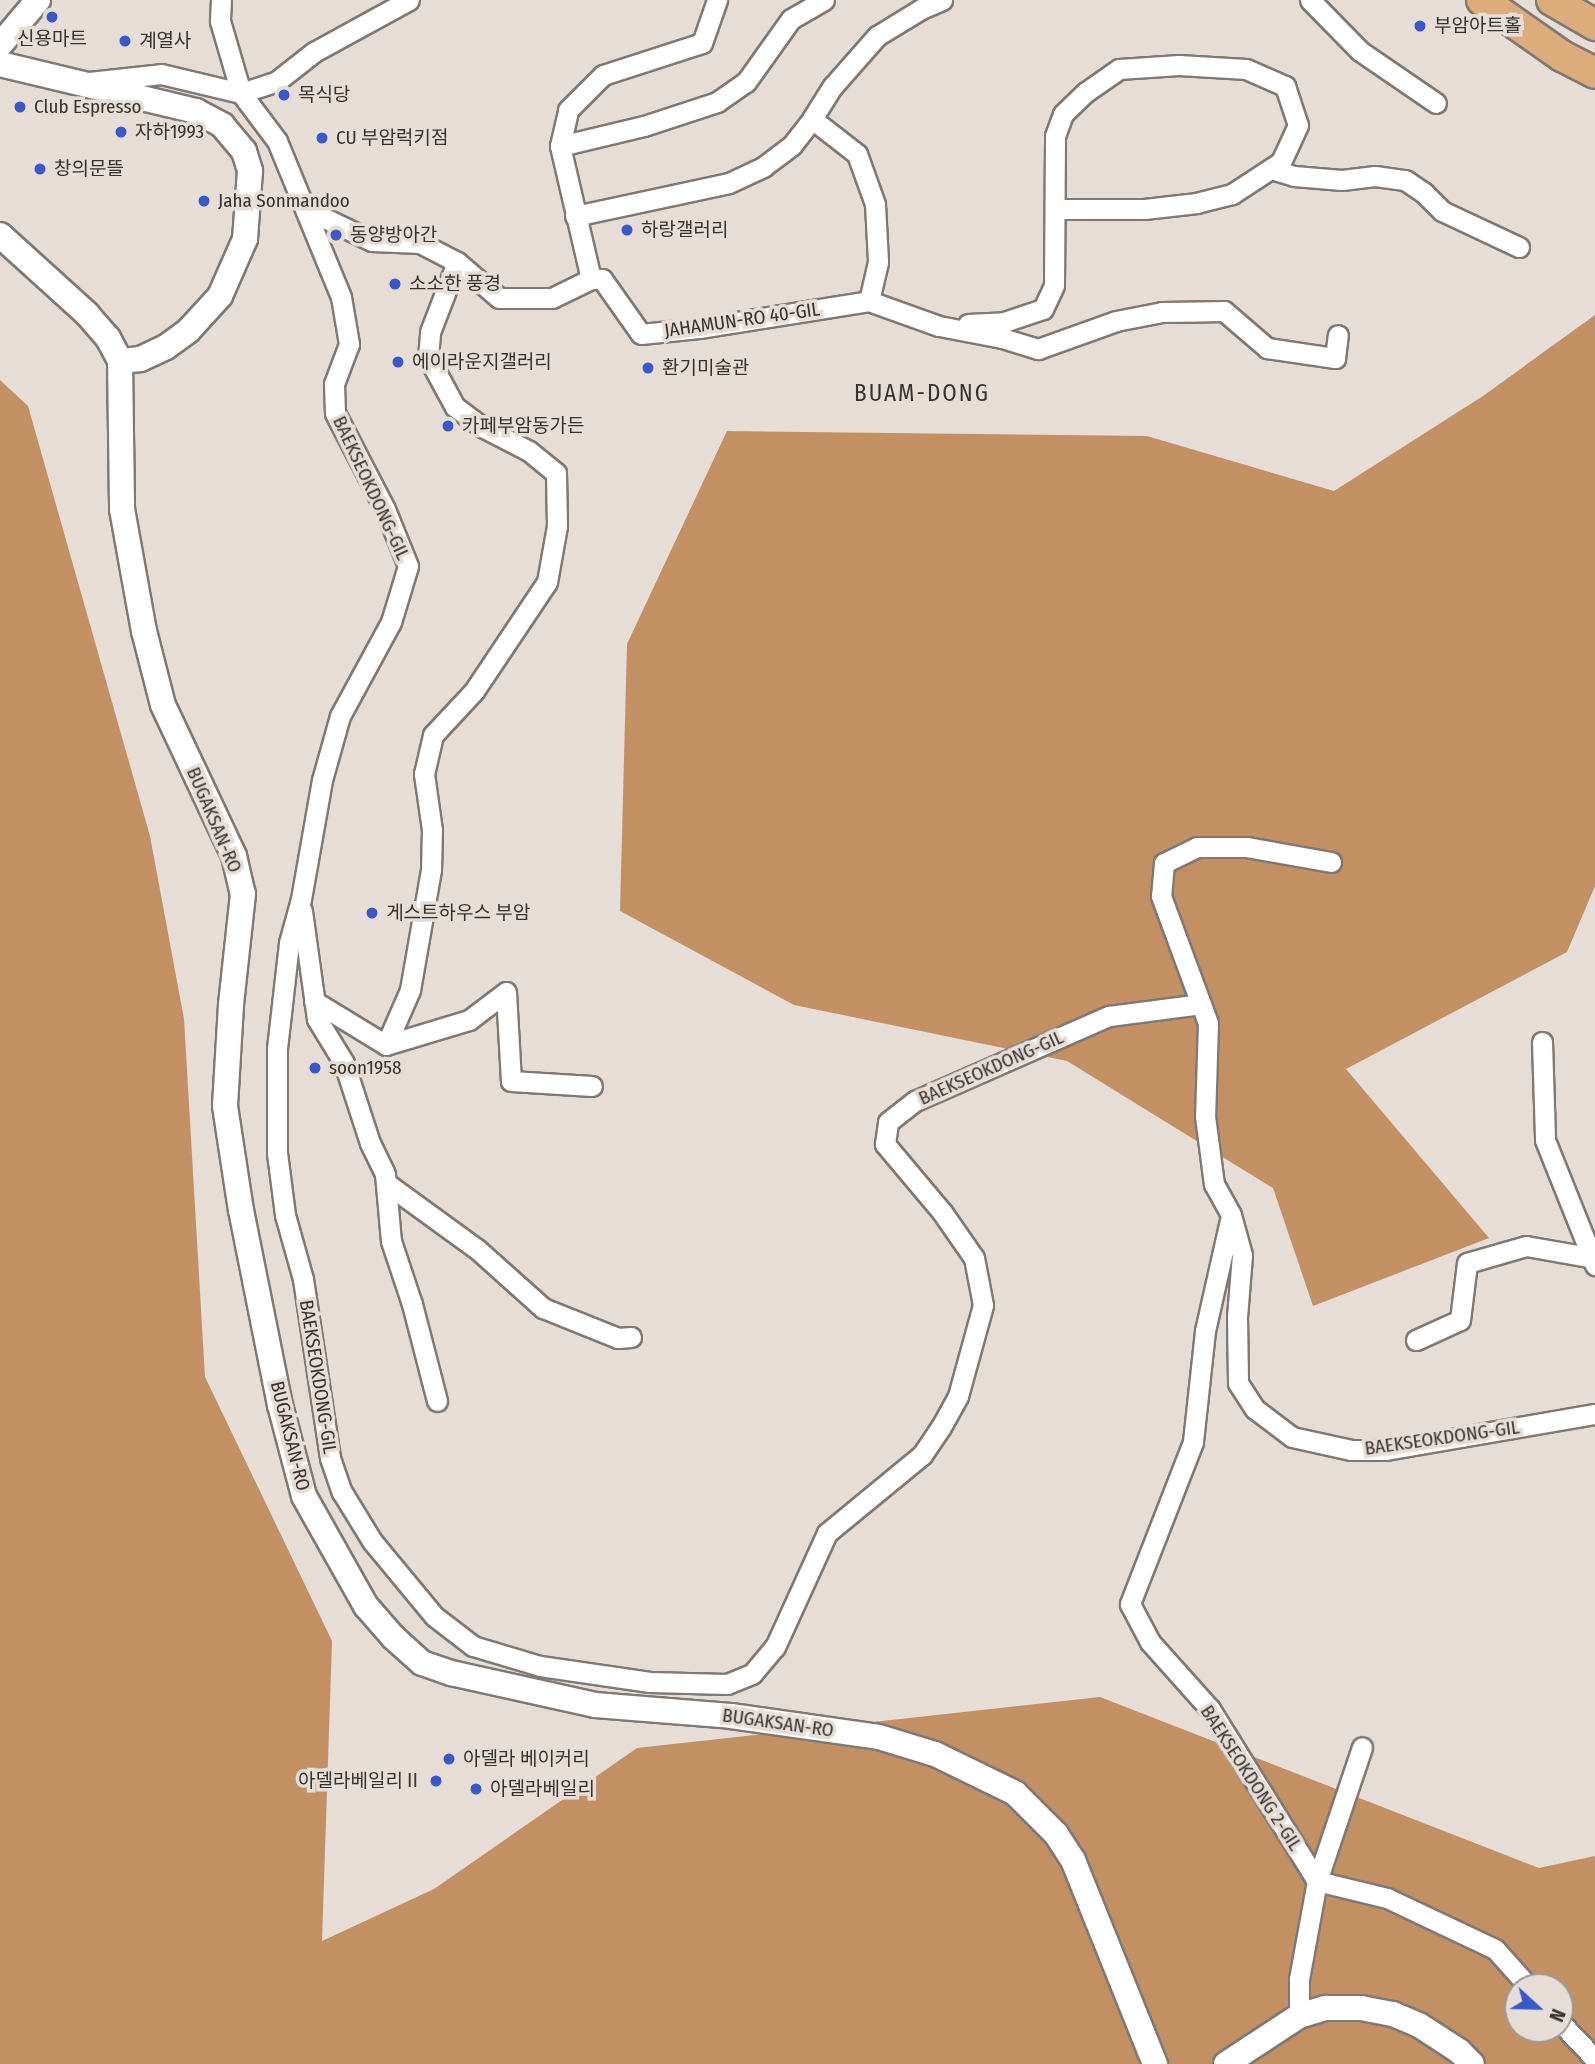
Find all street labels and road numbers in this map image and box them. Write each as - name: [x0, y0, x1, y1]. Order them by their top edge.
- street label: JAHAMUN-RO 40-GIL: [663, 298, 821, 342]
- street label: BAEKSEOKDONG-GIL: [328, 413, 414, 563]
- street label: BUGAKSAN-RO: [182, 764, 246, 876]
- street label: BAEKSEOKDONG-GIL: [915, 1026, 1067, 1110]
- street label: BAEKSEOKDONG-GIL: [295, 1298, 341, 1456]
- street label: BUGAKSAN-RO: [265, 1379, 315, 1493]
- street label: BAEKSEOKDONG-GIL: [1363, 1416, 1521, 1460]
- street label: BAEKSEOKDONG 2-GIL: [1196, 1701, 1306, 1855]
- street label: BUGAKSAN-RO: [721, 1704, 835, 1742]

